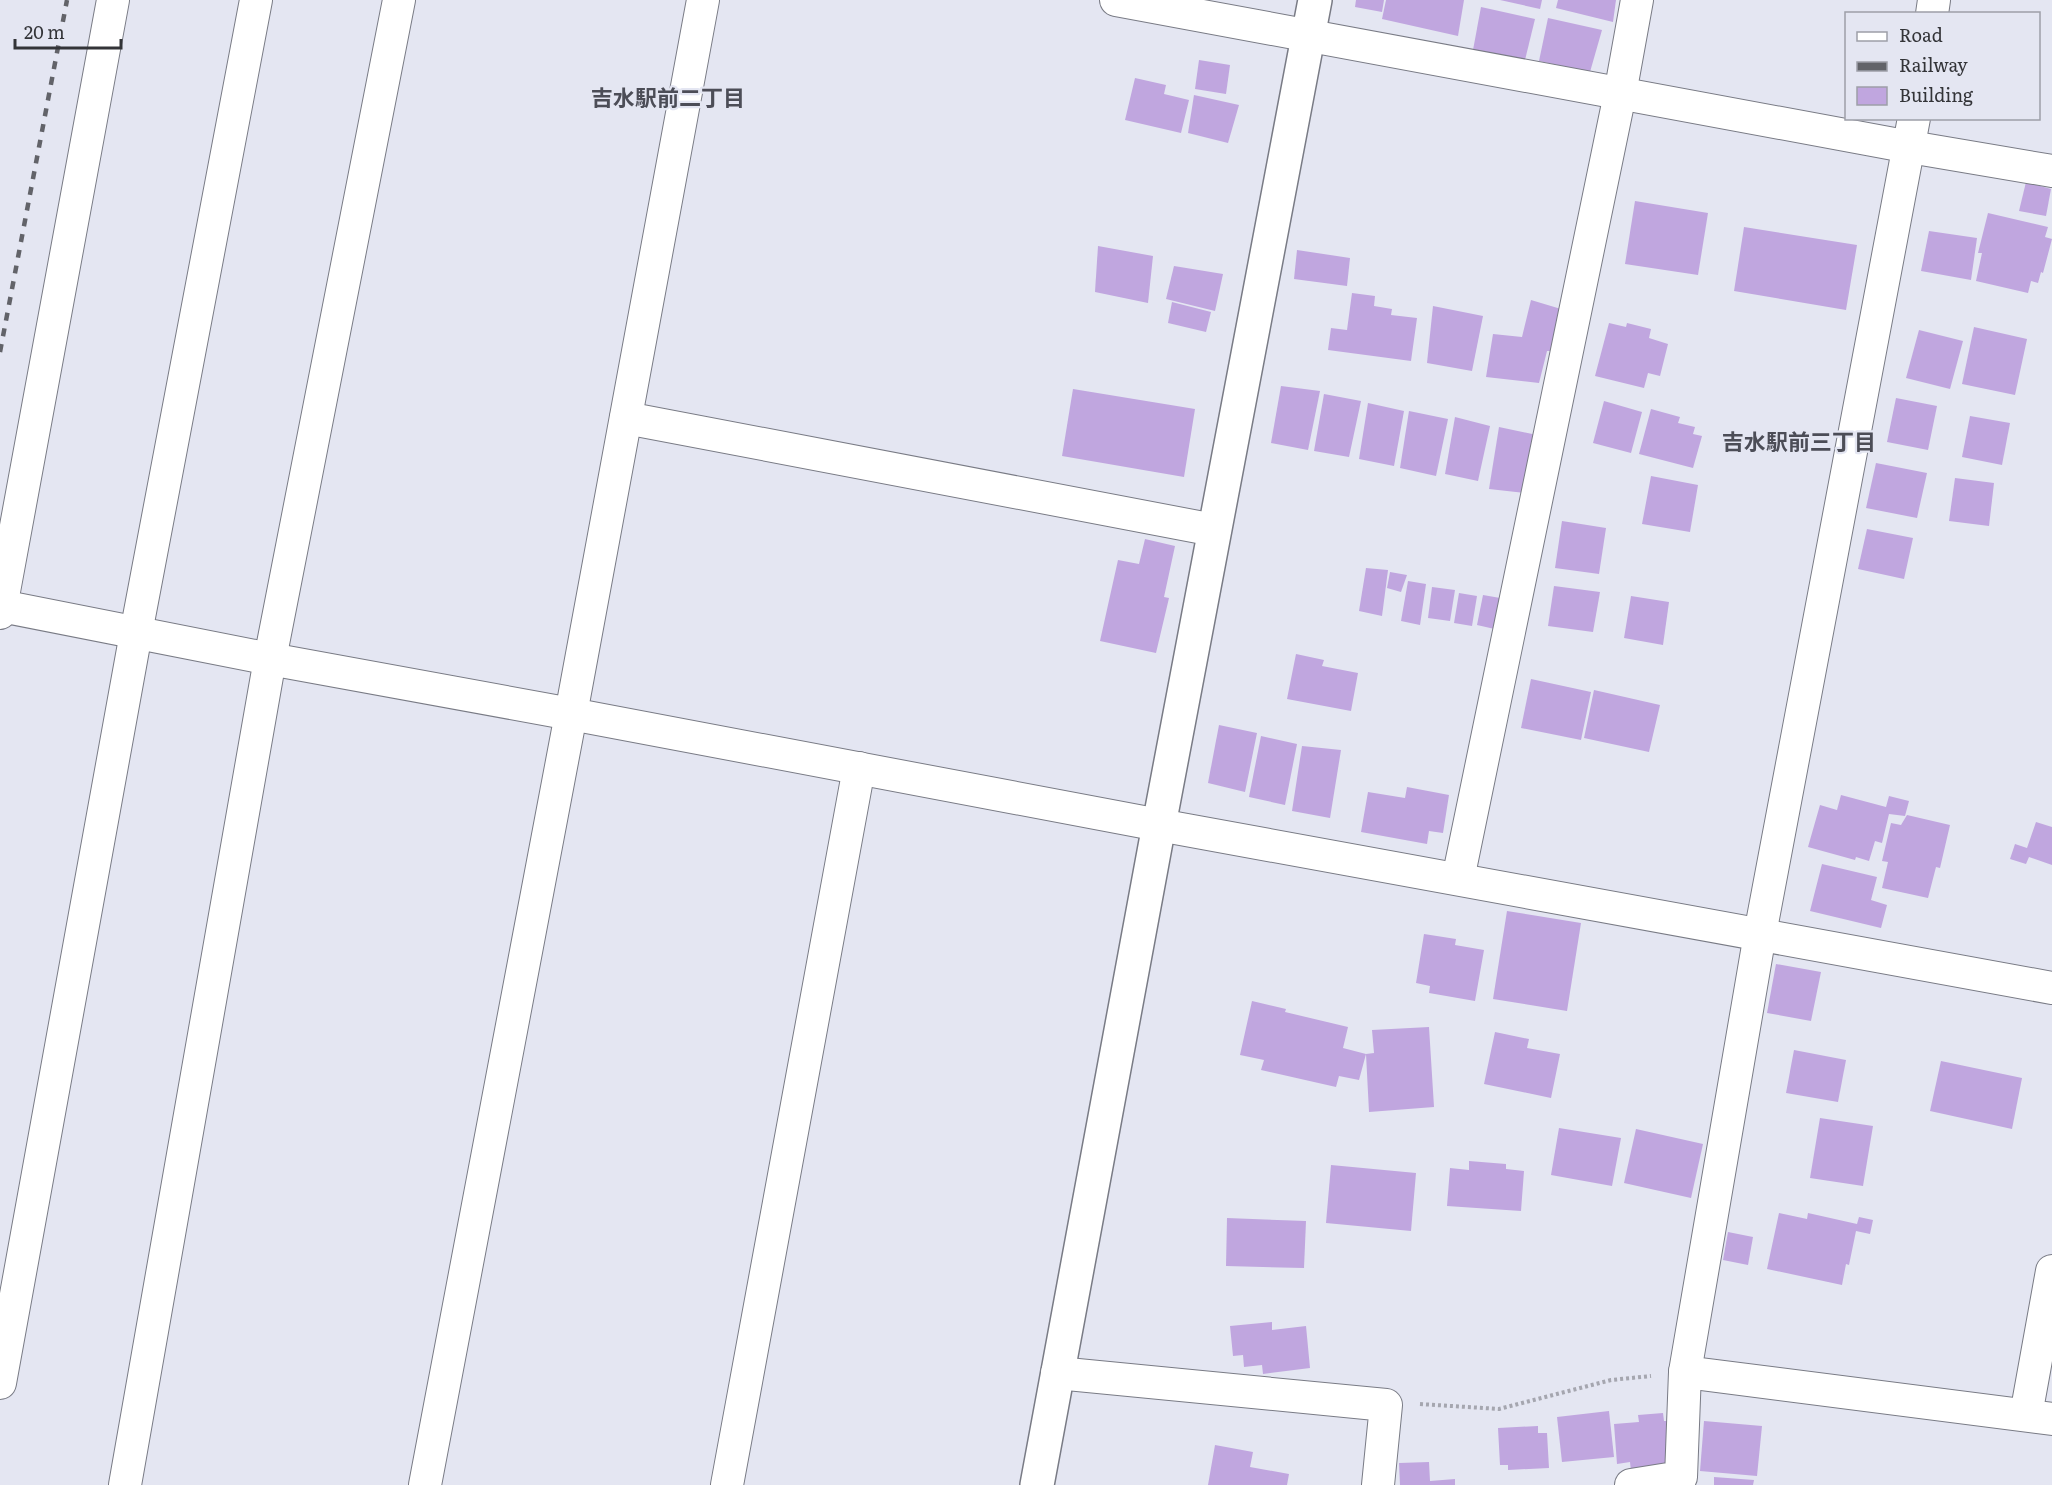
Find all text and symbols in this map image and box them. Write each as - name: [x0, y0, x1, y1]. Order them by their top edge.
- scale bar: [15, 12, 122, 50]
- legend: [1845, 12, 2040, 120]
- text: 20 m: [24, 18, 65, 45]
- text: Road: [1899, 21, 1943, 48]
- text: Railway: [1899, 51, 1968, 78]
- district label: 吉水駅前二丁目: [591, 80, 745, 113]
- text: Building: [1899, 81, 1974, 108]
- district label: 吉水駅前三丁目: [1722, 424, 1876, 457]

